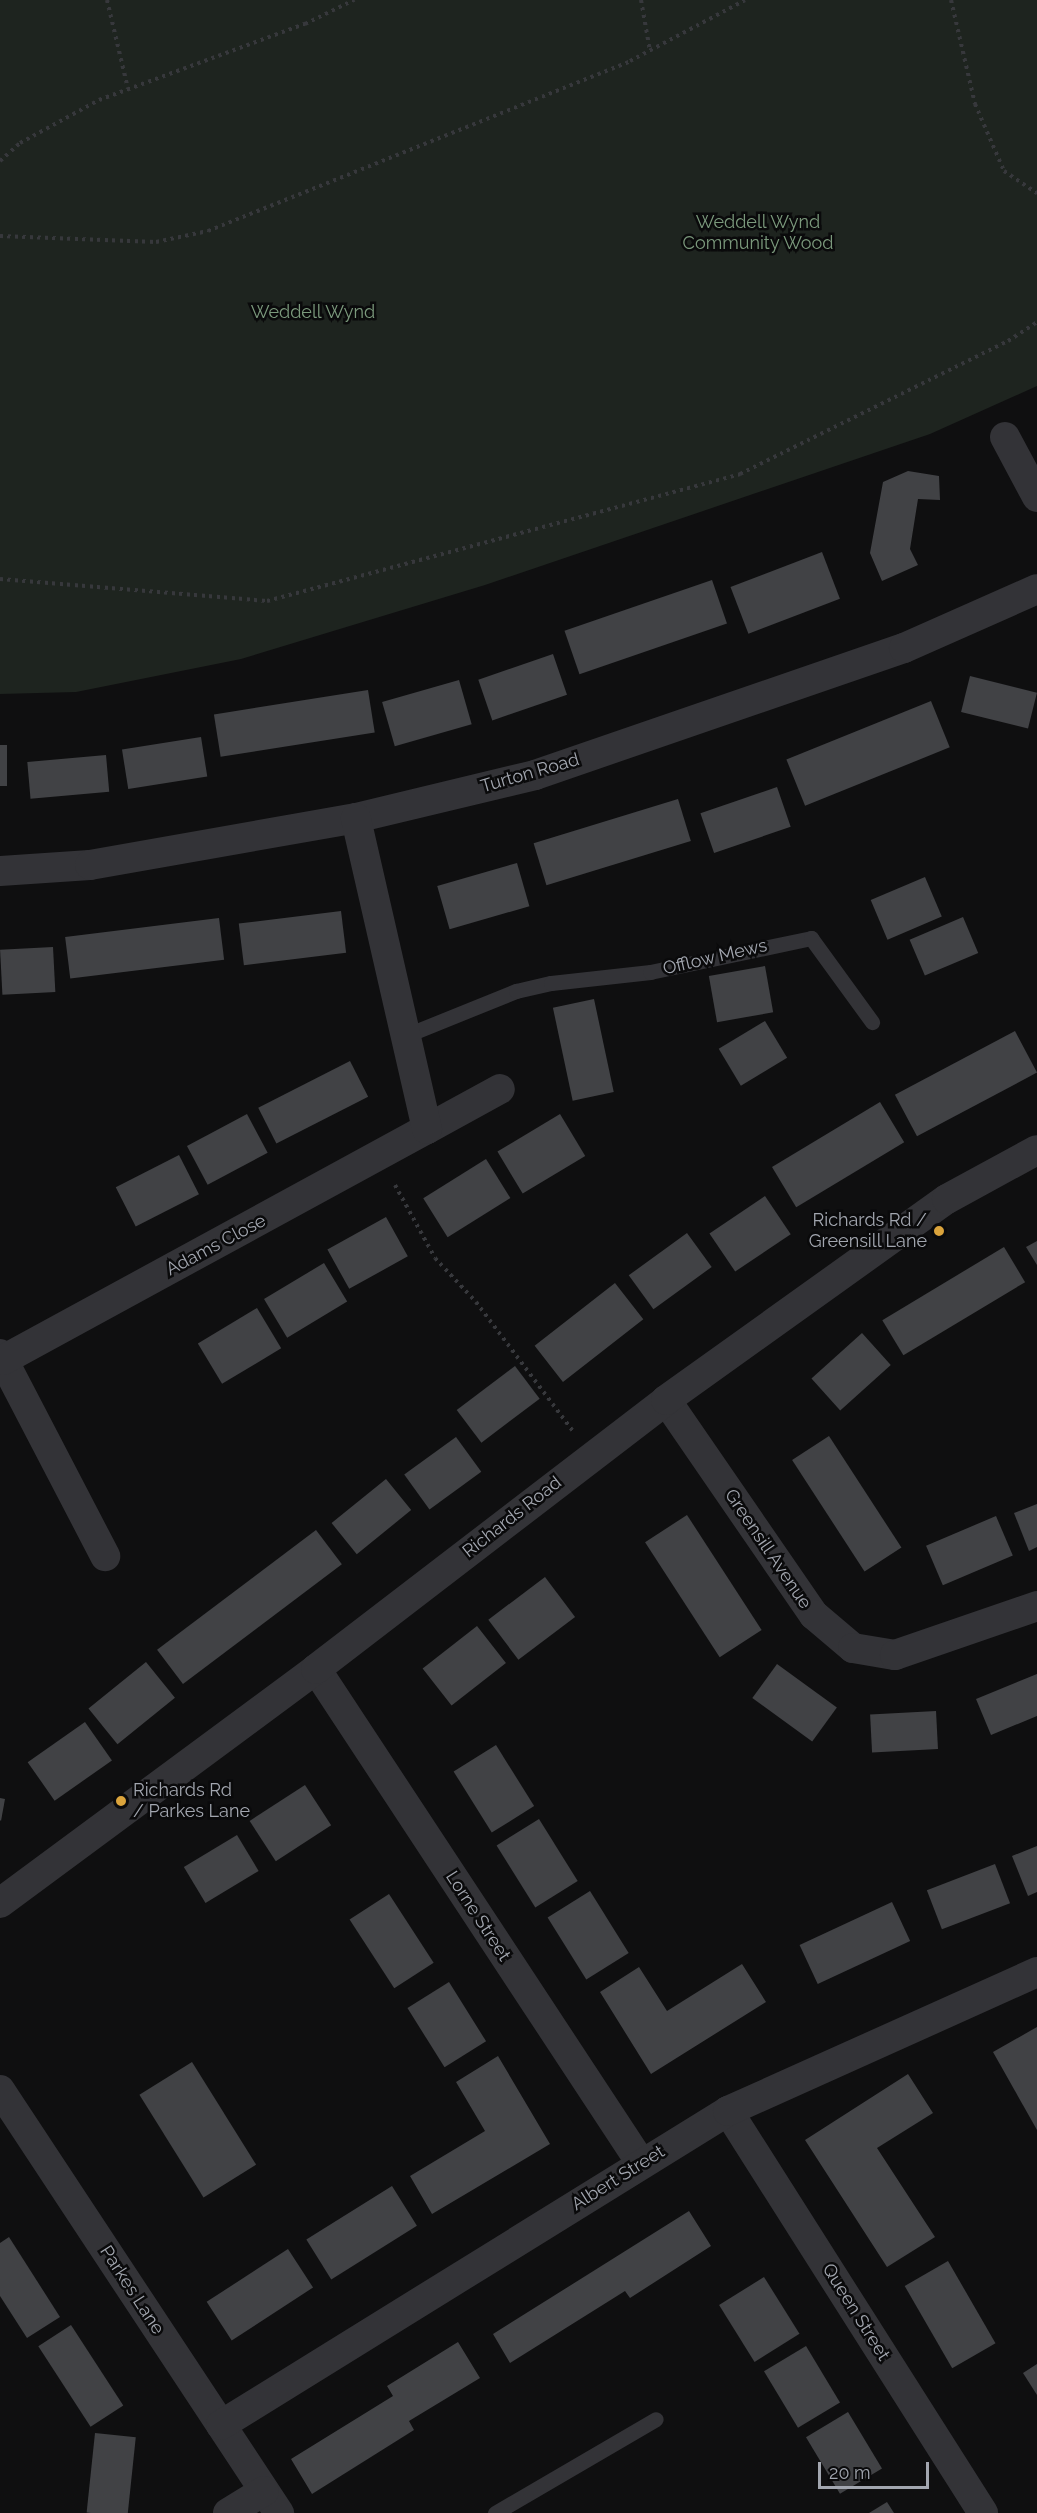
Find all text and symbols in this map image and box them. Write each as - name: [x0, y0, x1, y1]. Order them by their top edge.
- park label: Weddell Wynd Community Wood: [682, 212, 834, 254]
- park label: Weddell Wynd: [250, 301, 376, 323]
- street label: Turton Road: [478, 749, 582, 797]
- street label: Offlow Mews: [661, 934, 769, 980]
- street label: Adams Close: [162, 1210, 270, 1280]
- place label: Richards Rd / Greensill Lane: [808, 1210, 927, 1252]
- marker: Richards Rd / Greensill Lane: [932, 1224, 946, 1238]
- street label: Richards Road: [458, 1472, 566, 1562]
- street label: Greensill Avenue: [720, 1485, 816, 1613]
- place label: Richards Rd / Parkes Lane: [133, 1780, 250, 1822]
- marker: Richards Rd / Parkes Lane: [114, 1794, 128, 1808]
- street label: Lorne Street: [441, 1867, 515, 1965]
- street label: Albert Street: [568, 2141, 668, 2215]
- street label: Parkes Lane: [95, 2242, 169, 2338]
- street label: Queen Street: [818, 2260, 894, 2364]
- scale bar: [821, 2450, 932, 2488]
- text: 20 m: [829, 2462, 871, 2483]

